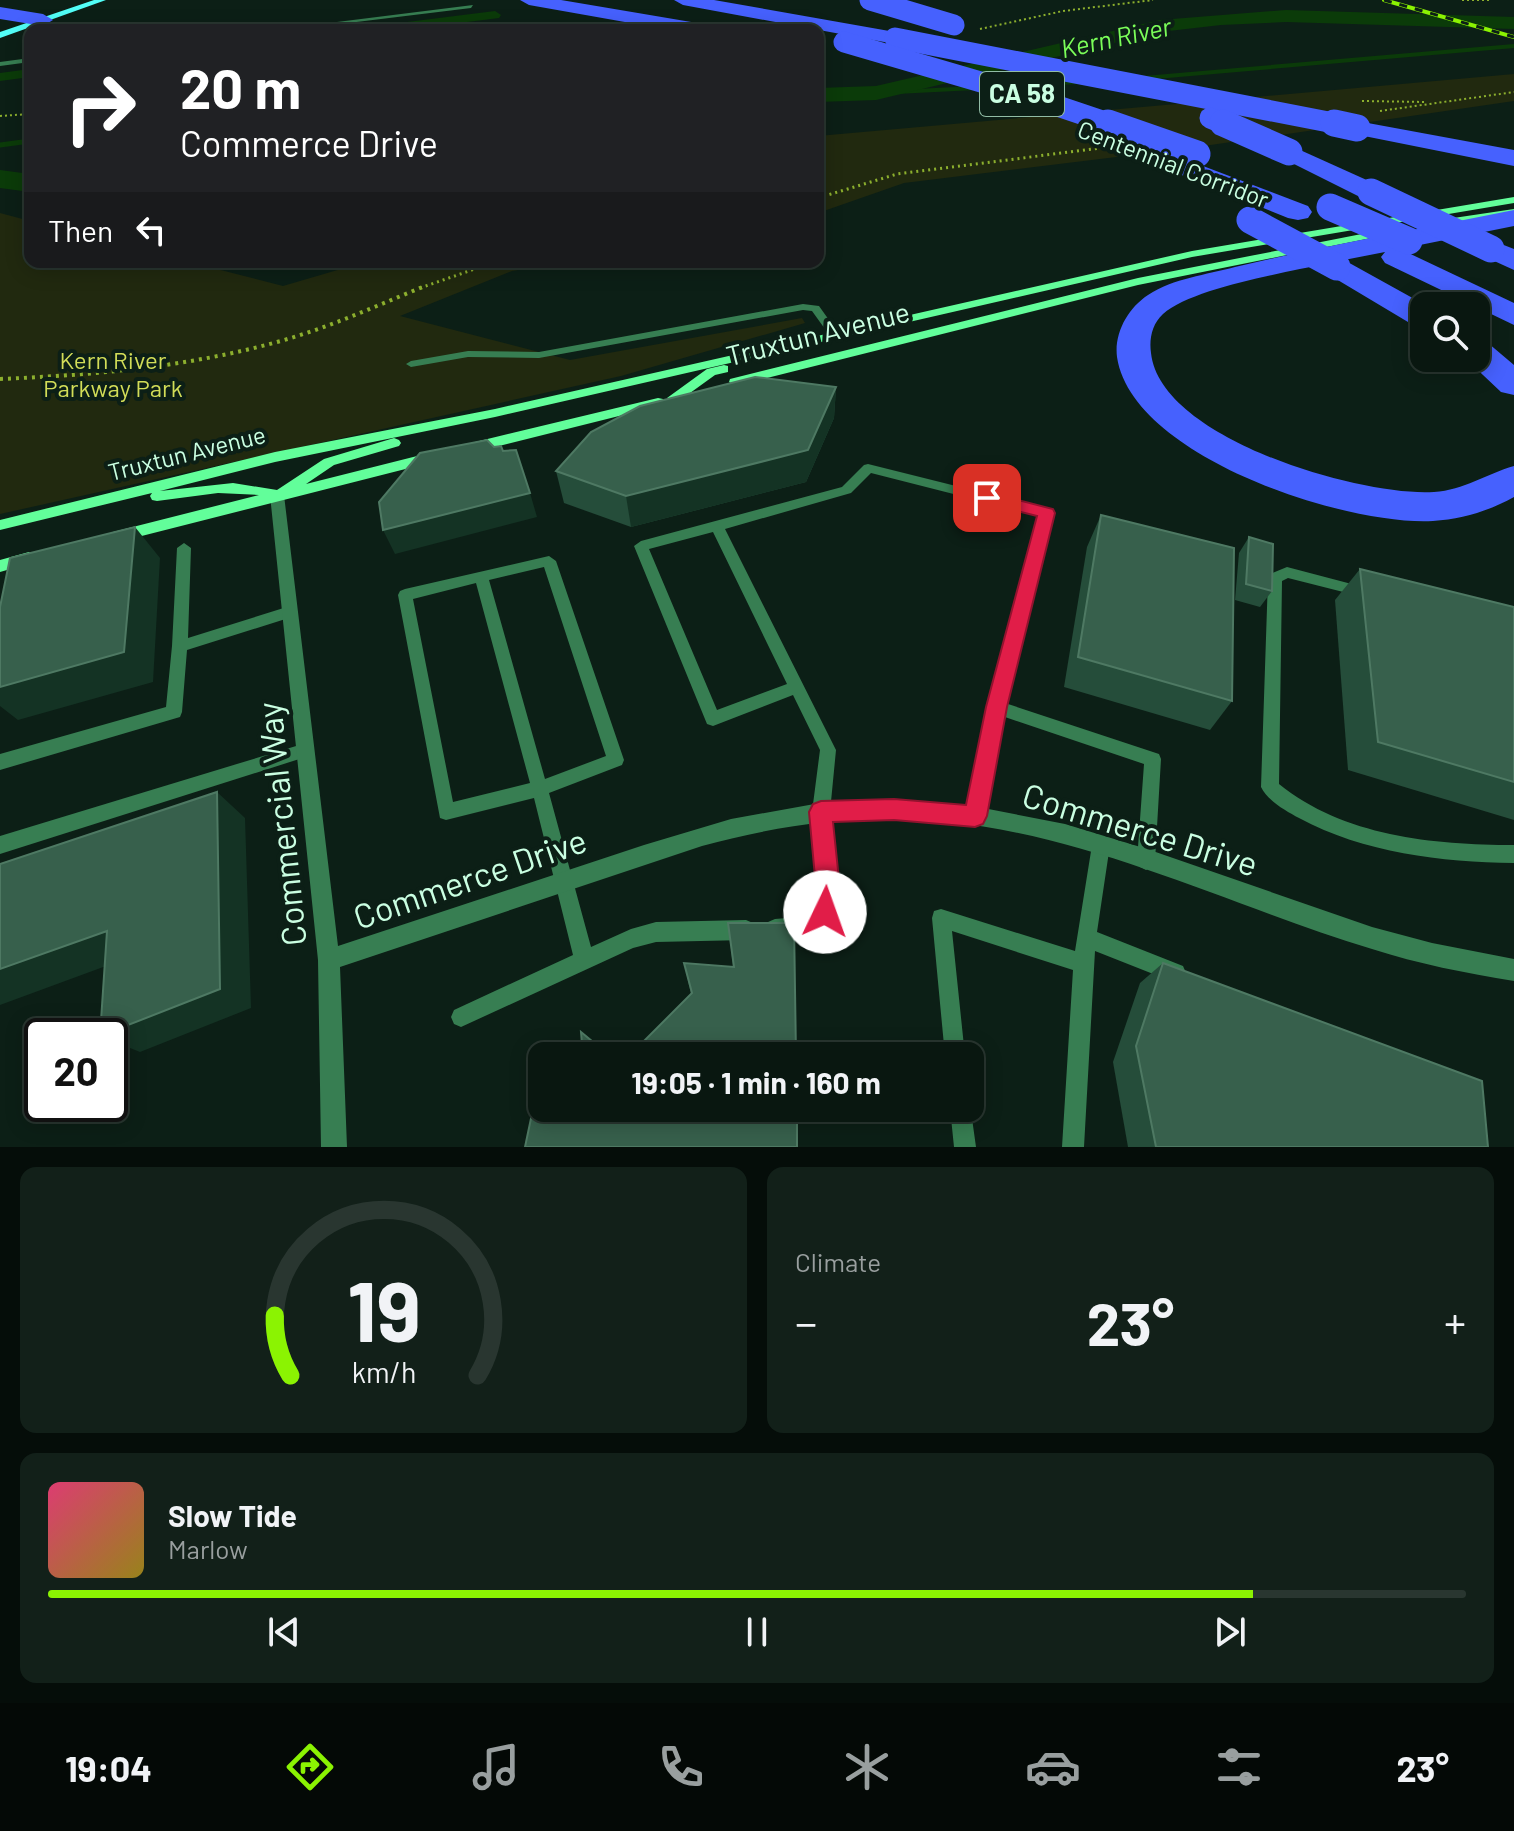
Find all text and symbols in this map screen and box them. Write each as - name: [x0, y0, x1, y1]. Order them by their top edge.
- water label: Kern River: [1058, 10, 1175, 63]
- text: 20 m: [180, 53, 301, 120]
- icon: right: [48, 56, 152, 160]
- road number: CA 58: [980, 72, 1064, 116]
- street label: Centennial Corridor: [1074, 114, 1273, 213]
- text: Commerce Drive: [180, 121, 438, 164]
- icon: left: [129, 208, 173, 252]
- text: Then: [48, 212, 113, 248]
- map controls: [1410, 292, 1490, 372]
- button: search: [1410, 292, 1490, 372]
- street label: Truxtun Avenue: [722, 294, 913, 372]
- park label: Kern River Parkway Park: [43, 345, 183, 402]
- street label: Truxtun Avenue: [105, 419, 268, 486]
- pin: [953, 464, 1021, 532]
- icon: arrive: [965, 476, 1009, 520]
- street label: Commercial Way: [247, 700, 314, 948]
- street label: Commerce Drive: [1018, 773, 1263, 884]
- street label: Commerce Drive: [348, 819, 591, 937]
- position arrow: [783, 870, 867, 954]
- speed limit sign: 20: [24, 1018, 128, 1122]
- text: 19:05 · 1 min · 160 m: [631, 1064, 881, 1100]
- text: Climate: [795, 1246, 881, 1277]
- text: 19: [347, 1259, 420, 1359]
- text: 23°: [1087, 1286, 1174, 1358]
- text: −: [795, 1295, 817, 1348]
- text: +: [1444, 1295, 1466, 1348]
- text: km/h: [351, 1354, 416, 1389]
- text: Slow Tide: [168, 1497, 297, 1533]
- text: Marlow: [168, 1533, 248, 1564]
- icon: previous: [262, 1610, 306, 1654]
- icon: pause: [735, 1610, 779, 1654]
- icon: next: [1208, 1610, 1252, 1654]
- icon: directions: [282, 1739, 338, 1795]
- icon: music: [468, 1739, 524, 1795]
- icon: phone: [653, 1739, 709, 1795]
- icon: climate: [839, 1739, 895, 1795]
- icon: car: [1025, 1739, 1081, 1795]
- icon: filters: [1211, 1739, 1267, 1795]
- text: 19:04: [65, 1746, 152, 1789]
- text: 23°: [1396, 1746, 1449, 1789]

